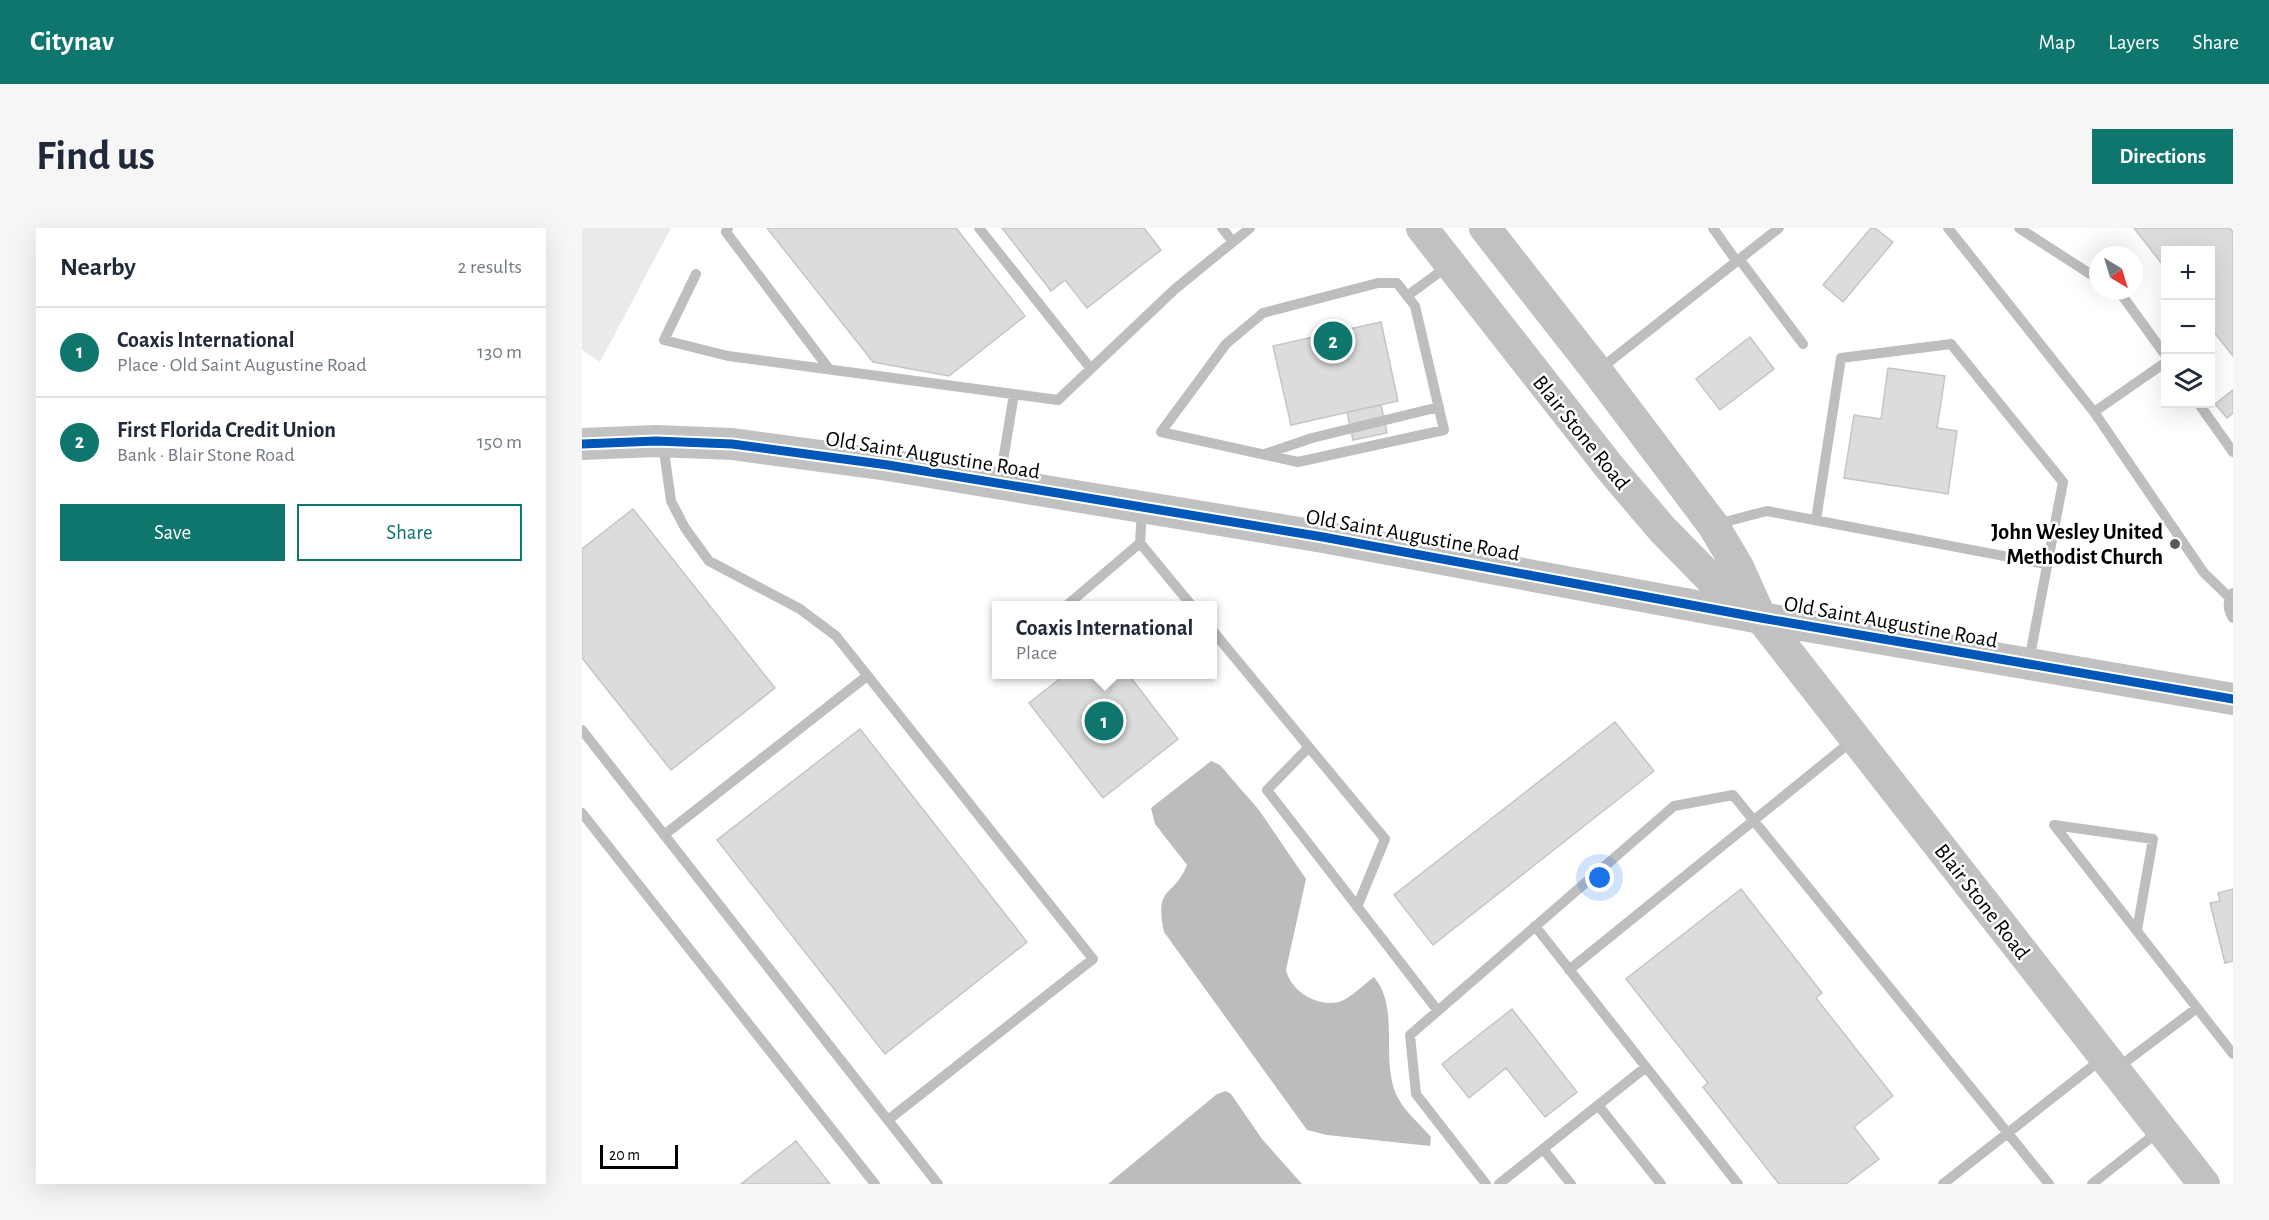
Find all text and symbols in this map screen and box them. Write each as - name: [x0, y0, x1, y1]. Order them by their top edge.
- text: Citynav: [30, 28, 114, 56]
- text: Map: [2039, 32, 2075, 53]
- text: Layers: [2108, 32, 2159, 53]
- text: Share: [2192, 32, 2239, 53]
- button: Directions: [2092, 129, 2233, 184]
- text: Find us: [36, 135, 155, 177]
- north arrow: [2089, 246, 2143, 300]
- map controls: [2161, 246, 2215, 408]
- button: +: [2161, 246, 2215, 300]
- text: Nearby: [60, 254, 136, 280]
- text: 2 results: [458, 257, 522, 277]
- button: −: [2161, 300, 2215, 354]
- pin: 2: [1314, 318, 1353, 364]
- text: Coaxis International: [117, 329, 295, 351]
- text: 1: [76, 342, 83, 362]
- text: 130 m: [477, 342, 522, 362]
- button: layers: [2161, 354, 2215, 408]
- text: Place · Old Saint Augustine Road: [117, 355, 367, 375]
- street label: Blair Stone Road: [1529, 371, 1634, 494]
- text: First Florida Credit Union: [117, 419, 336, 441]
- street label: Old Saint Augustine Road: [824, 427, 1042, 483]
- text: 2: [75, 432, 84, 452]
- text: 150 m: [477, 432, 522, 452]
- text: Bank · Blair Stone Road: [117, 445, 295, 465]
- button: Save: [60, 504, 285, 561]
- button: Share: [297, 504, 522, 561]
- street label: Old Saint Augustine Road: [1304, 505, 1521, 565]
- place label: John Wesley United Methodist Church: [1991, 521, 2163, 568]
- marker: John Wesley United Methodist Church: [2168, 537, 2182, 551]
- street label: Old Saint Augustine Road: [1782, 592, 1999, 652]
- popup: [992, 601, 1217, 679]
- text: Coaxis International: [1016, 617, 1193, 639]
- text: Place: [1016, 643, 1057, 663]
- pin: 1: [1084, 698, 1124, 744]
- street label: Blair Stone Road: [1930, 840, 2034, 964]
- your location: [1585, 863, 1614, 892]
- scale bar: [600, 1142, 678, 1170]
- text: 20 m: [609, 1147, 640, 1163]

